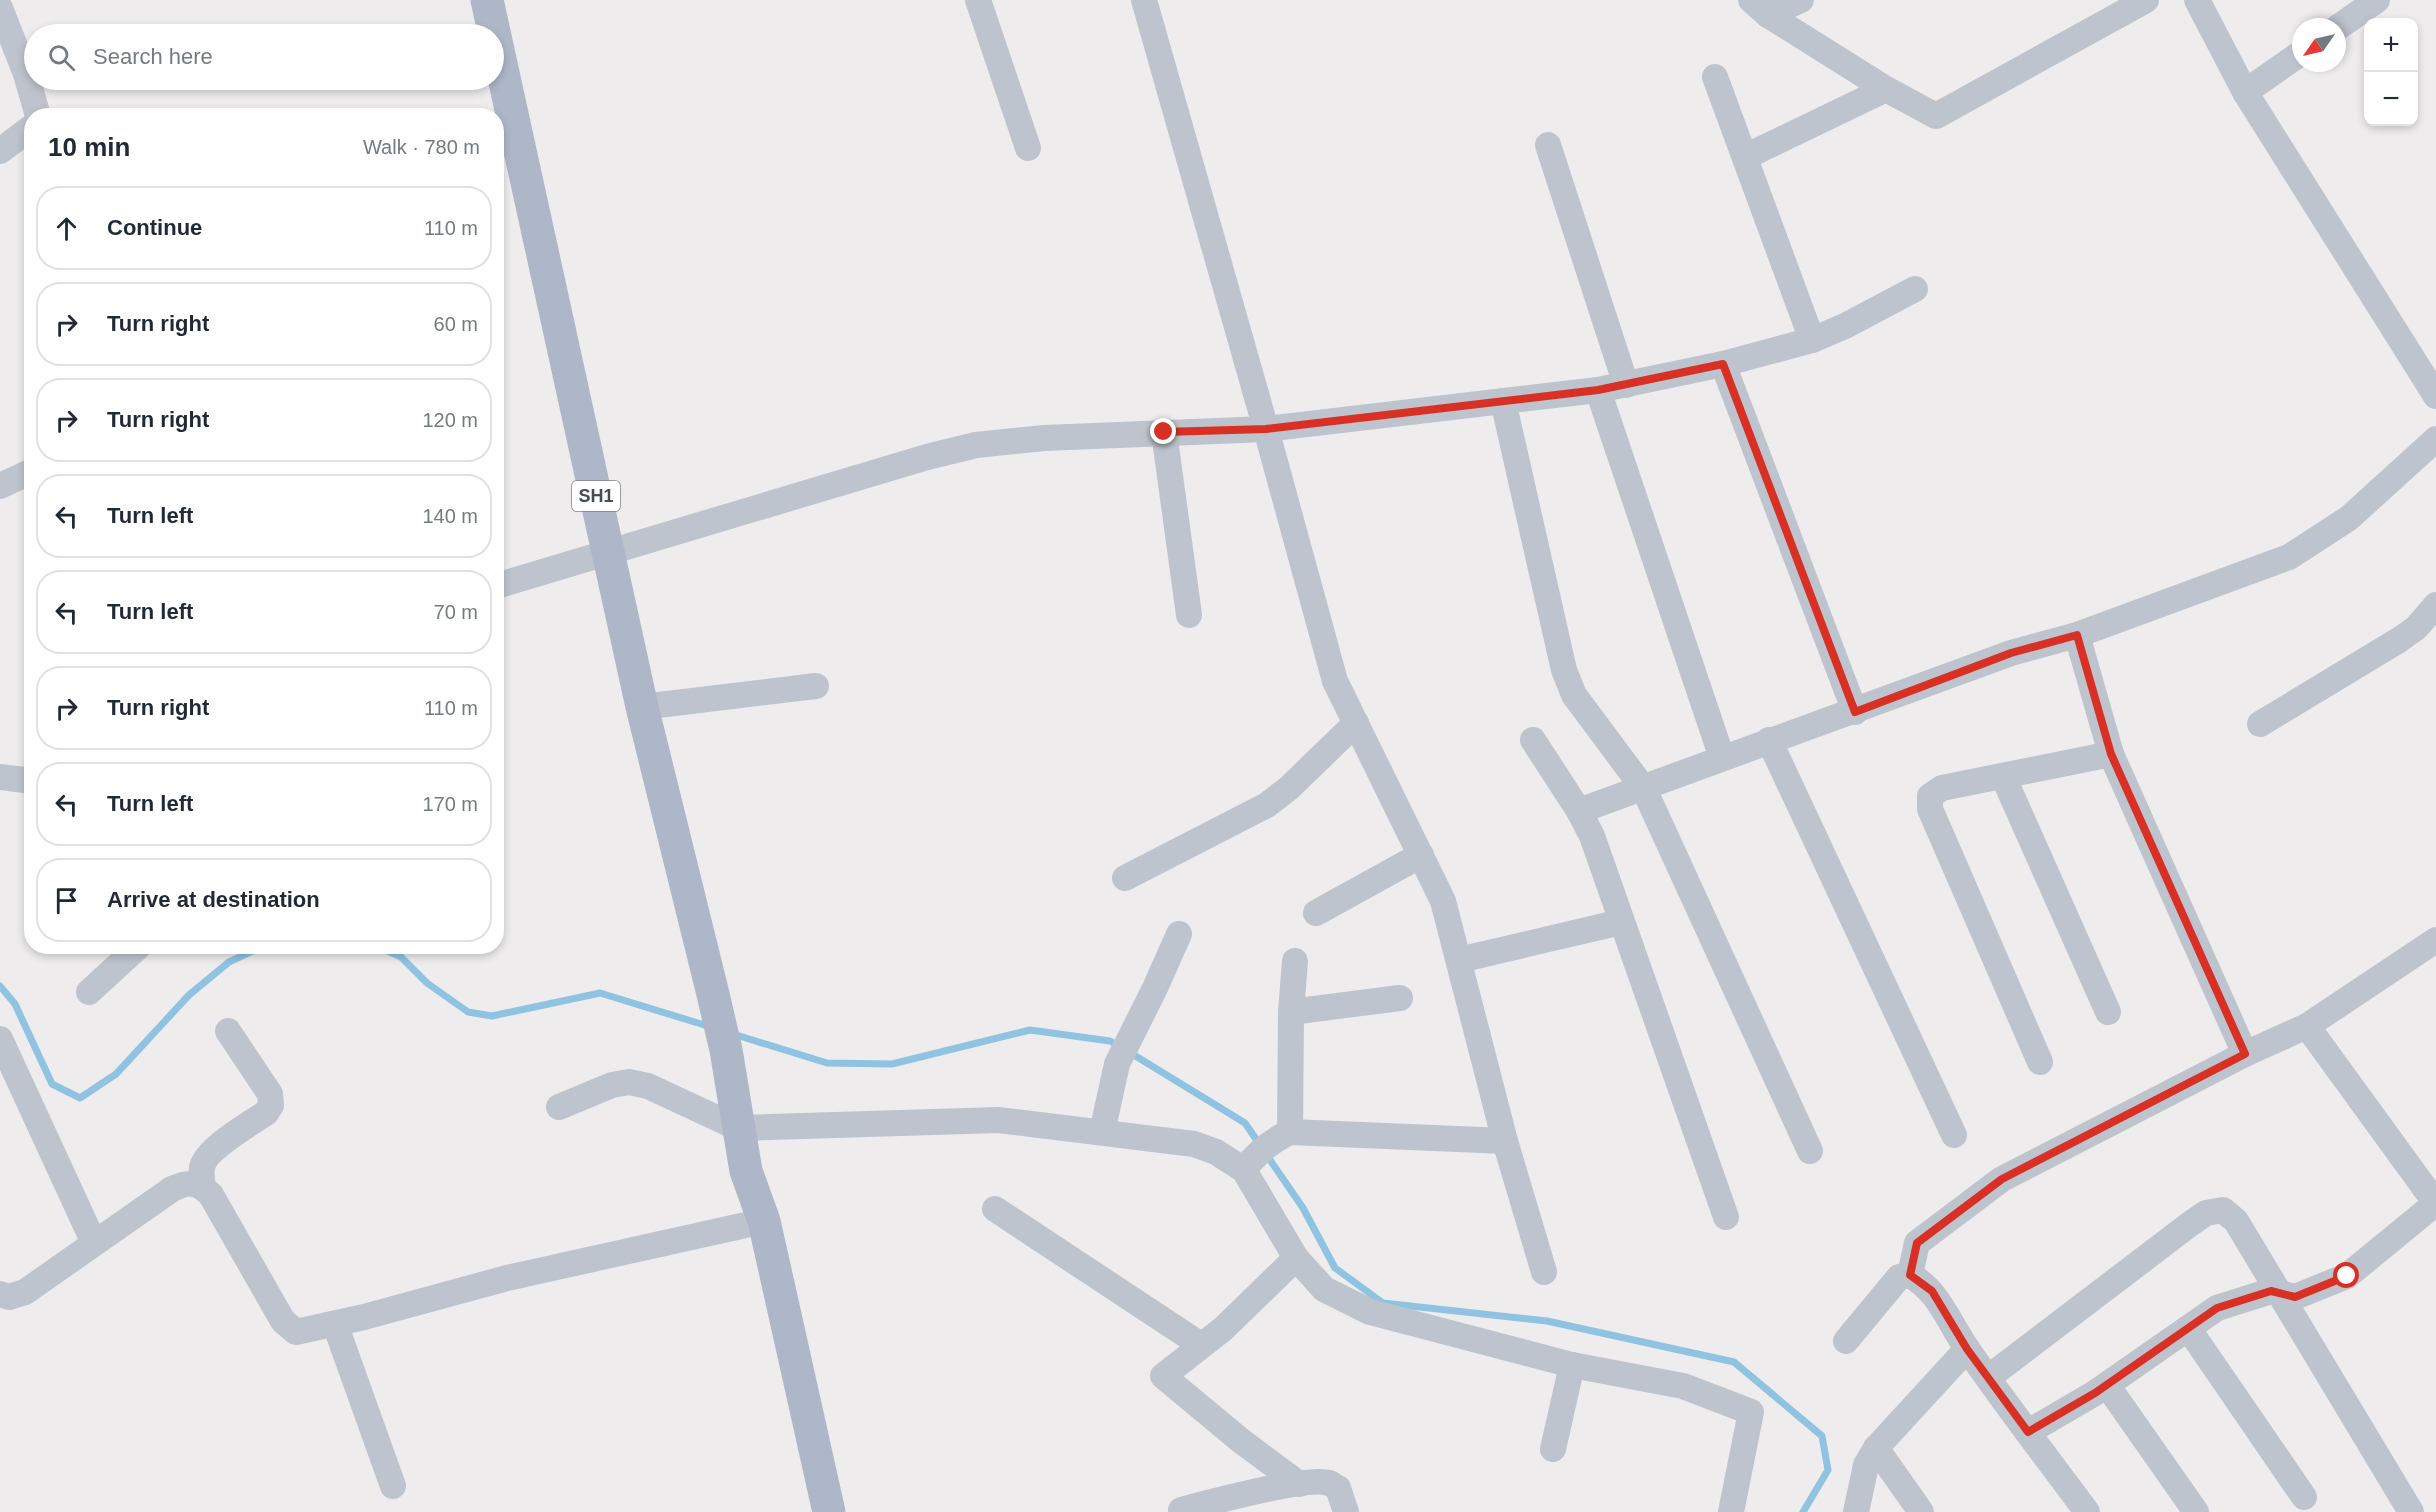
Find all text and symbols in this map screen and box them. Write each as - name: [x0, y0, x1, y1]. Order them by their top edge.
- north arrow: [2292, 18, 2346, 72]
- map controls: [2364, 18, 2418, 126]
- button: +: [2364, 18, 2418, 72]
- search box: [24, 24, 504, 90]
- icon: search: [45, 41, 78, 74]
- text: Search here: [93, 44, 213, 69]
- button: −: [2364, 72, 2418, 126]
- text: 10 min: [48, 132, 130, 162]
- text: Walk · 780 m: [363, 136, 480, 158]
- icon: ahead: [50, 212, 83, 245]
- text: Continue: [107, 215, 202, 240]
- text: 110 m: [424, 217, 478, 239]
- icon: right: [50, 308, 83, 341]
- text: Turn right: [107, 311, 209, 336]
- text: 60 m: [434, 313, 478, 335]
- icon: right: [50, 404, 83, 437]
- text: Turn right: [107, 407, 209, 432]
- text: 120 m: [422, 409, 478, 431]
- route end: [1150, 418, 1176, 444]
- road number: SH1: [572, 481, 620, 511]
- icon: left: [50, 500, 83, 533]
- text: Turn left: [107, 503, 193, 528]
- text: 140 m: [422, 505, 478, 527]
- icon: left: [50, 596, 83, 629]
- text: Turn left: [107, 599, 193, 624]
- text: 70 m: [434, 601, 478, 623]
- icon: right: [50, 692, 83, 725]
- text: Turn right: [107, 695, 209, 720]
- text: 110 m: [424, 697, 478, 719]
- icon: left: [50, 788, 83, 821]
- text: Turn left: [107, 791, 193, 816]
- text: 170 m: [422, 793, 478, 815]
- icon: arrive: [50, 884, 83, 917]
- text: Arrive at destination: [107, 887, 320, 912]
- route start: [2333, 1262, 2359, 1288]

